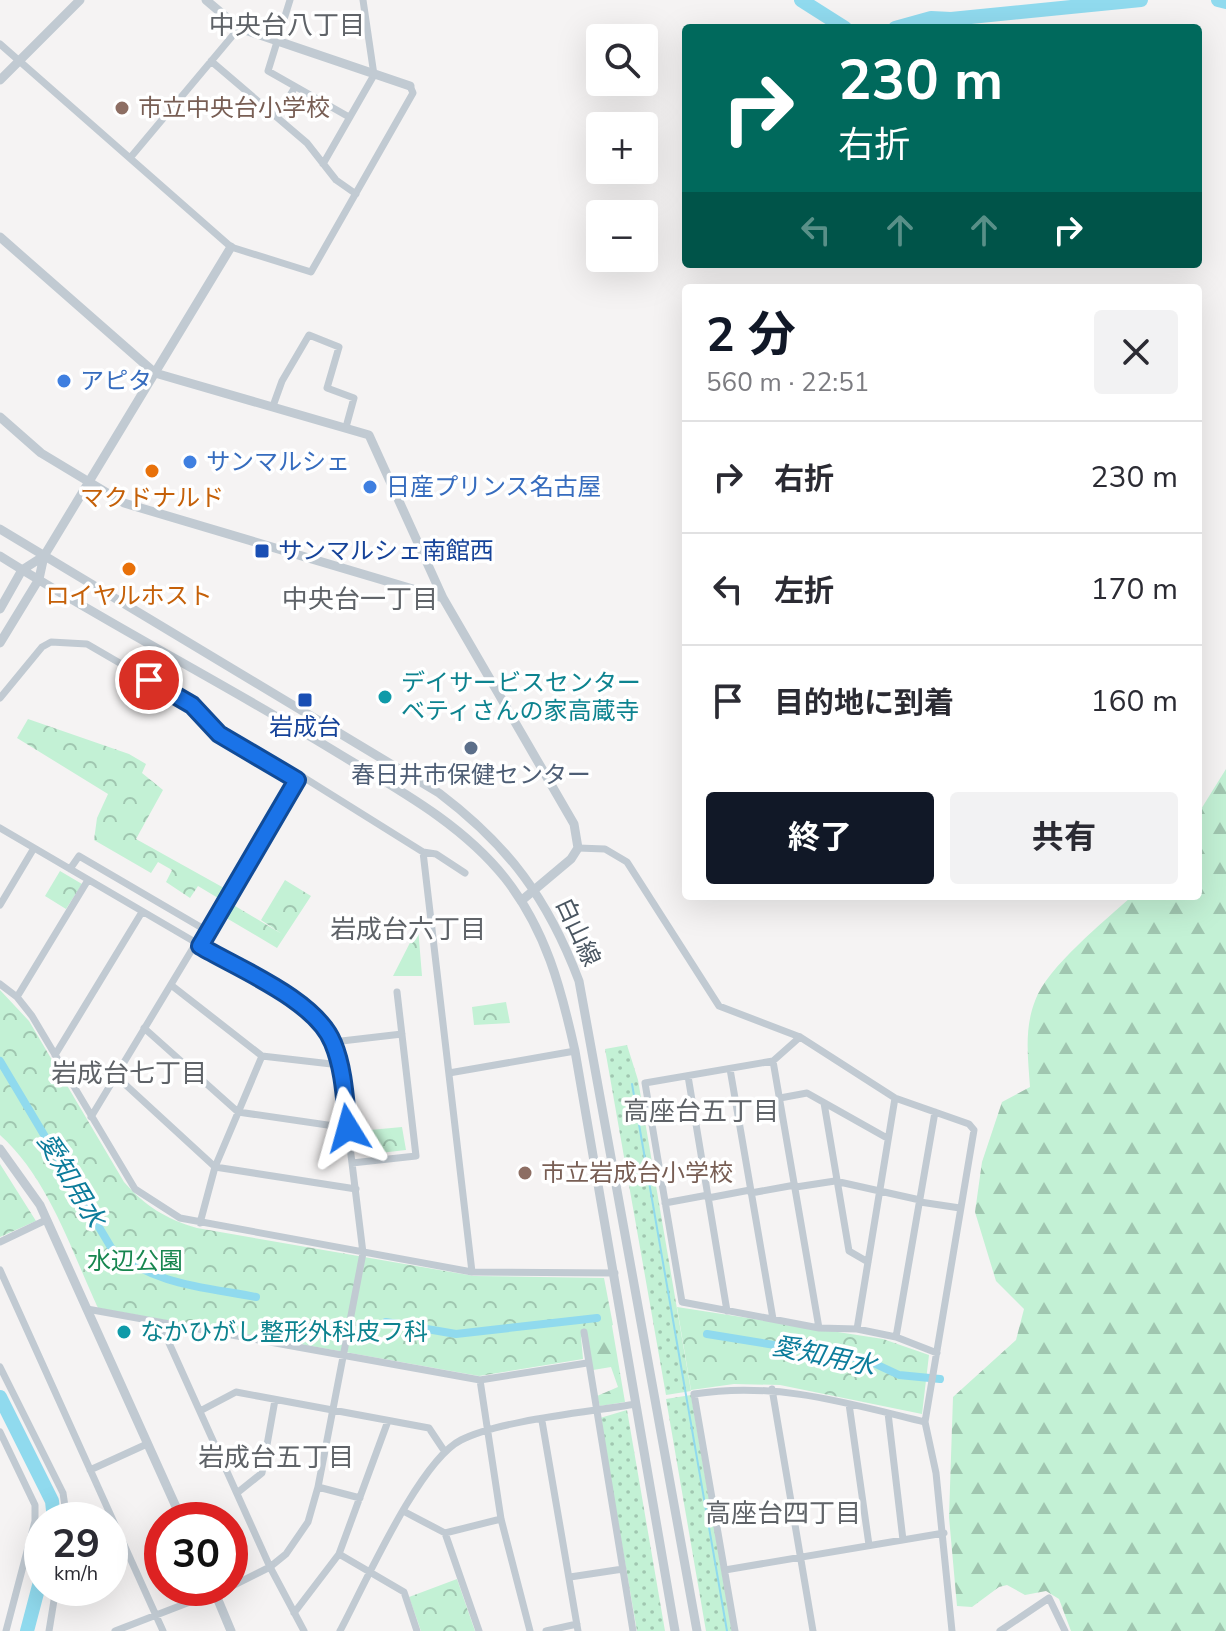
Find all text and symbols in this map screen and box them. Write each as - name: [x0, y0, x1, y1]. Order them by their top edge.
- district label: 中央台八丁目: [209, 8, 365, 43]
- map controls: [586, 24, 658, 272]
- button: search: [586, 24, 658, 96]
- text: 230 m: [838, 42, 1003, 119]
- icon: right: [706, 56, 810, 160]
- place label: 市立中央台小学校: [138, 92, 330, 124]
- marker: 市立中央台小学校: [113, 99, 131, 117]
- button: +: [586, 112, 658, 184]
- text: 右折: [838, 121, 910, 170]
- button: −: [586, 200, 658, 272]
- icon: left: [794, 208, 838, 252]
- icon: ahead: [878, 208, 922, 252]
- icon: ahead: [962, 208, 1006, 252]
- icon: right: [1046, 208, 1090, 252]
- text: 2 分: [706, 302, 796, 368]
- button: close: [1094, 310, 1178, 394]
- place label: アピタ: [80, 365, 152, 397]
- text: 560 m · 22:51: [706, 365, 869, 400]
- marker: アピタ: [55, 372, 73, 390]
- place label: サンマルシェ: [206, 446, 350, 478]
- marker: サンマルシェ: [181, 453, 199, 471]
- icon: right: [706, 455, 750, 499]
- text: 230 m: [1091, 457, 1178, 498]
- text: 右折: [774, 459, 834, 500]
- marker: マクドナルド: [143, 462, 161, 480]
- place label: 日産プリンス名古屋: [386, 471, 602, 503]
- marker: 日産プリンス名古屋: [361, 478, 379, 496]
- place label: マクドナルド: [80, 482, 224, 514]
- place label: サンマルシェ南館西: [278, 535, 494, 567]
- marker: サンマルシェ南館西: [253, 542, 271, 560]
- marker: ロイヤルホスト: [120, 560, 138, 578]
- icon: left: [706, 567, 750, 611]
- text: 170 m: [1091, 569, 1178, 610]
- text: 左折: [774, 571, 834, 612]
- place label: ロイヤルホスト: [45, 580, 213, 612]
- district label: 中央台一丁目: [282, 582, 438, 617]
- pin: [115, 646, 183, 714]
- icon: arrive: [127, 658, 171, 702]
- place label: デイサービスセンター ベティさんの家高蔵寺: [401, 667, 641, 727]
- icon: arrive: [706, 679, 750, 723]
- text: 160 m: [1091, 681, 1178, 722]
- text: 目的地に到着: [774, 683, 954, 724]
- marker: デイサービスセンター ベティさんの家高蔵寺: [376, 688, 394, 706]
- marker: 岩成台: [296, 691, 314, 709]
- place label: 岩成台: [269, 711, 341, 743]
- marker: 春日井市保健センター: [462, 739, 480, 757]
- place label: 春日井市保健センター: [351, 759, 591, 791]
- button: 終了: [706, 792, 934, 884]
- button: 共有: [950, 792, 1178, 884]
- street label: 白山線: [548, 893, 608, 971]
- district label: 岩成台六丁目: [330, 912, 486, 947]
- district label: 岩成台七丁目: [51, 1056, 207, 1091]
- position arrow: [306, 1086, 390, 1170]
- district label: 高座台五丁目: [623, 1094, 779, 1129]
- water label: 愛知用水: [29, 1126, 114, 1236]
- place label: 市立岩成台小学校: [541, 1157, 733, 1189]
- marker: 市立岩成台小学校: [516, 1164, 534, 1182]
- park label: 水辺公園: [87, 1245, 183, 1277]
- place label: なかひがし整形外科皮フ科: [140, 1316, 428, 1348]
- marker: なかひがし整形外科皮フ科: [115, 1323, 133, 1341]
- water label: 愛知用水: [769, 1328, 881, 1385]
- district label: 岩成台五丁目: [198, 1440, 354, 1475]
- district label: 高座台四丁目: [705, 1496, 861, 1531]
- speed limit sign: 30: [144, 1502, 248, 1606]
- text: 29: [52, 1517, 100, 1571]
- text: km/h: [54, 1560, 98, 1587]

